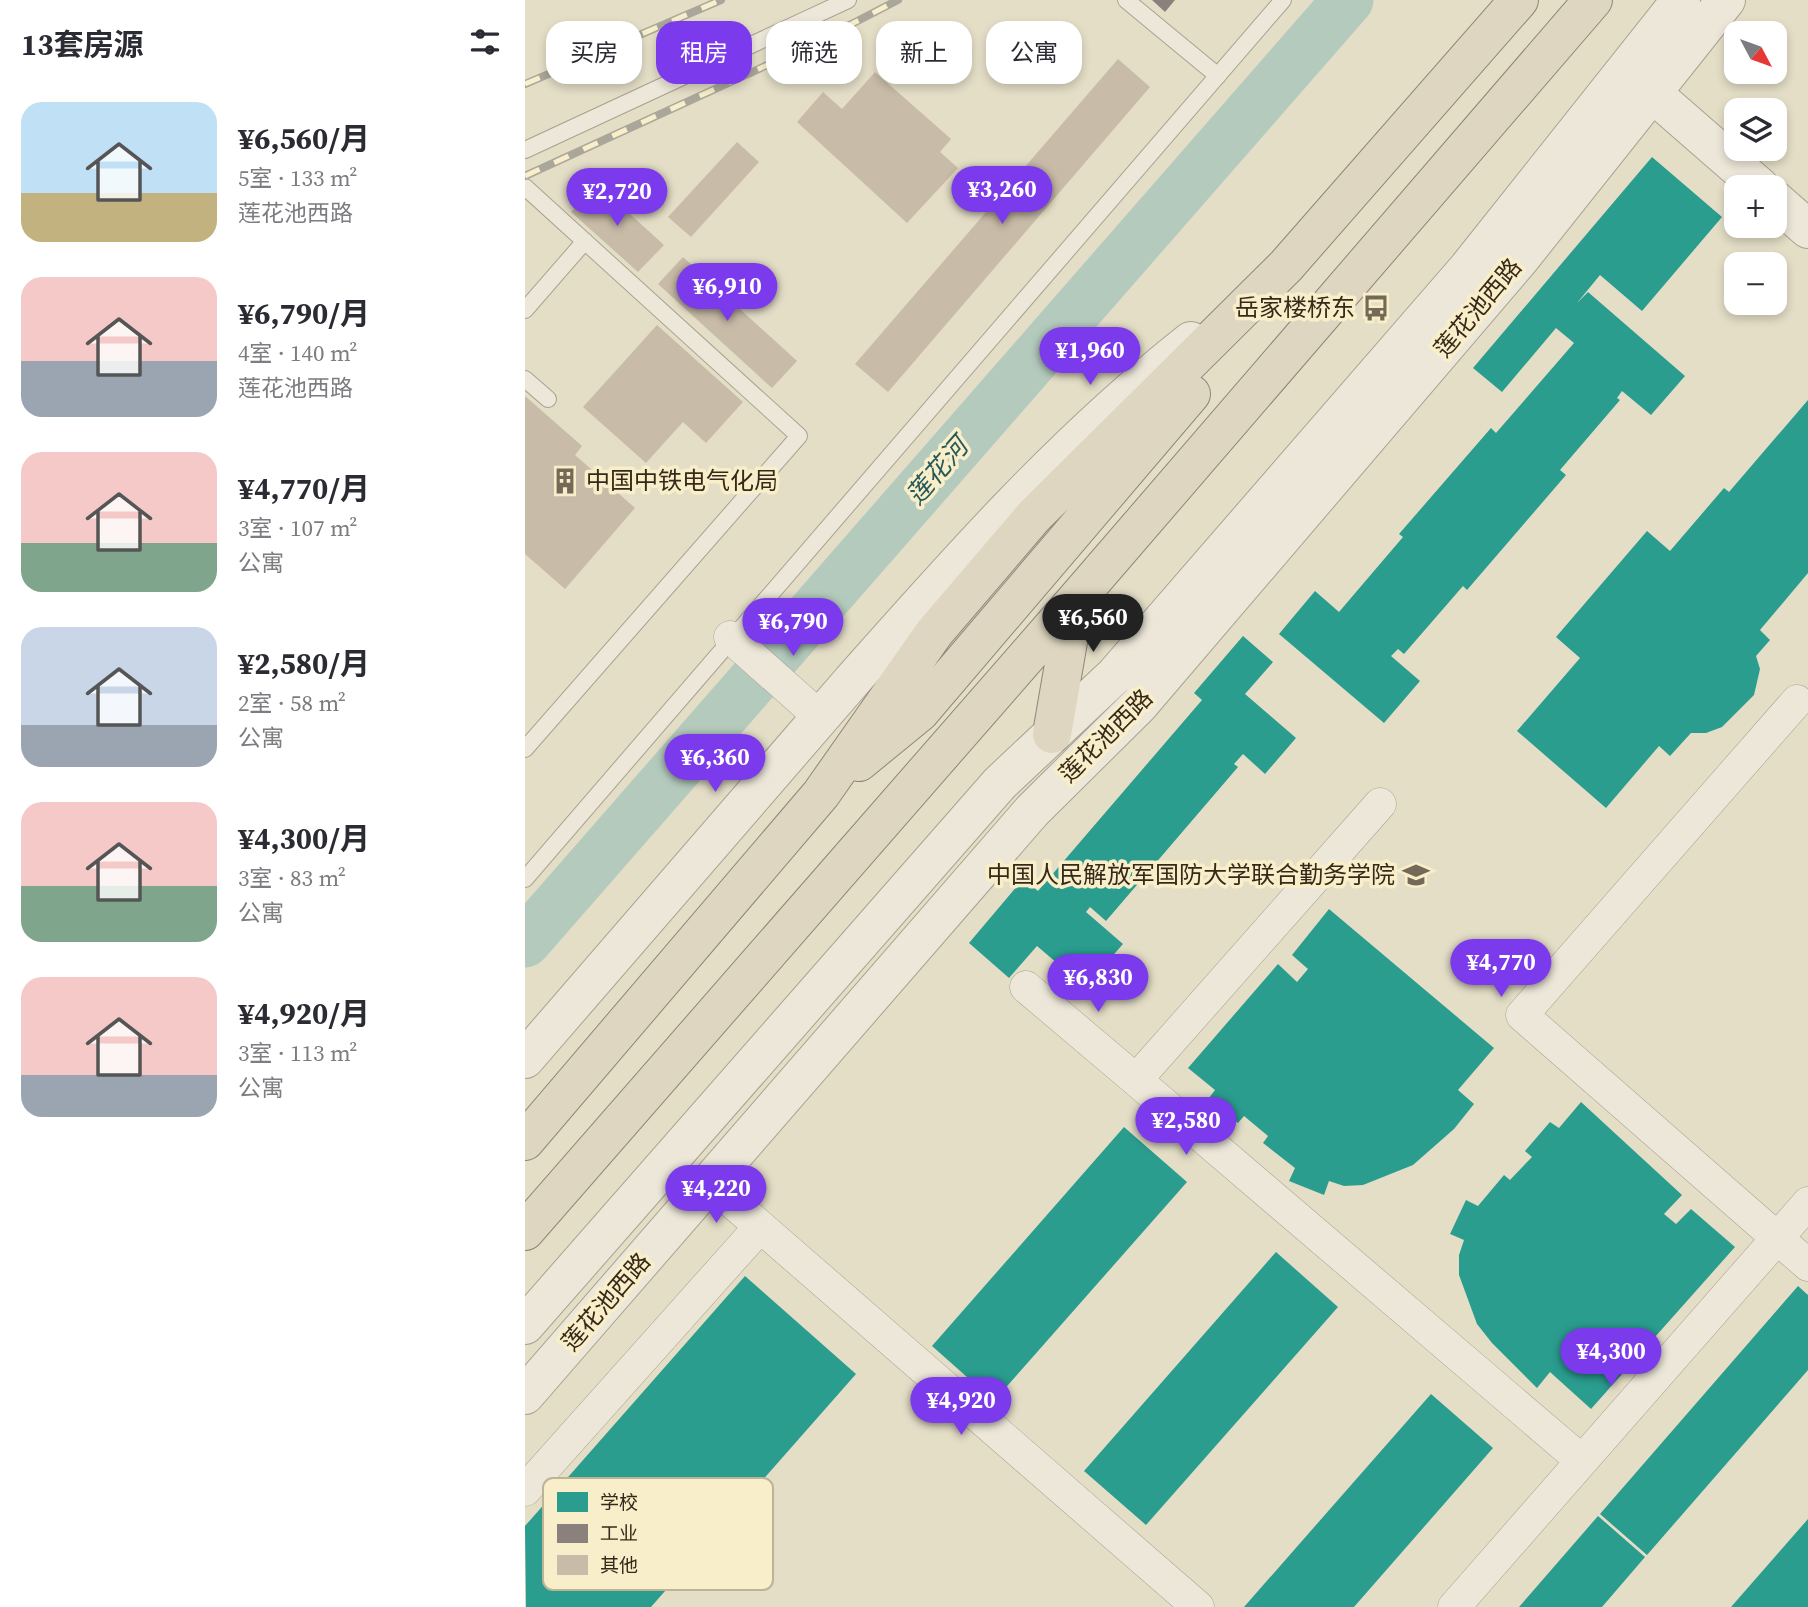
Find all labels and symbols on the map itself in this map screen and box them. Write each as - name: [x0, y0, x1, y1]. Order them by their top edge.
- north arrow: [1724, 21, 1787, 84]
- pin: ¥3,260: [945, 166, 1059, 226]
- pin: ¥2,720: [560, 168, 674, 228]
- street label: 莲花池西路: [1426, 251, 1529, 364]
- pin: ¥6,910: [670, 264, 784, 323]
- place label: 岳家楼桥东: [1235, 291, 1355, 324]
- bus stop icon: 岳家楼桥东: [1361, 293, 1391, 323]
- pin: ¥1,960: [1033, 328, 1147, 387]
- water label: 莲花河: [898, 426, 979, 512]
- place label: 中国中铁电气化局: [586, 464, 778, 497]
- building icon: 中国中铁电气化局: [550, 466, 580, 496]
- pin: ¥6,560: [1036, 594, 1150, 654]
- pin: ¥6,790: [736, 598, 850, 658]
- street label: 莲花池西路: [1052, 682, 1160, 790]
- pin: ¥6,360: [658, 734, 772, 794]
- place label: 中国人民解放军国防大学联合勤务学院: [987, 858, 1395, 891]
- school or university icon: 中国人民解放军国防大学联合勤务学院: [1401, 860, 1431, 890]
- pin: ¥4,770: [1444, 940, 1558, 999]
- pin: ¥6,830: [1041, 954, 1155, 1014]
- pin: ¥2,580: [1129, 1098, 1243, 1157]
- pin: ¥4,220: [659, 1166, 773, 1225]
- street label: 莲花池西路: [554, 1246, 657, 1358]
- pin: ¥4,300: [1554, 1328, 1668, 1388]
- pin: ¥4,920: [904, 1378, 1018, 1437]
- legend: [543, 1478, 773, 1590]
- text: 学校: [600, 1489, 638, 1515]
- text: 工业: [600, 1520, 638, 1546]
- text: 其他: [600, 1552, 638, 1578]

